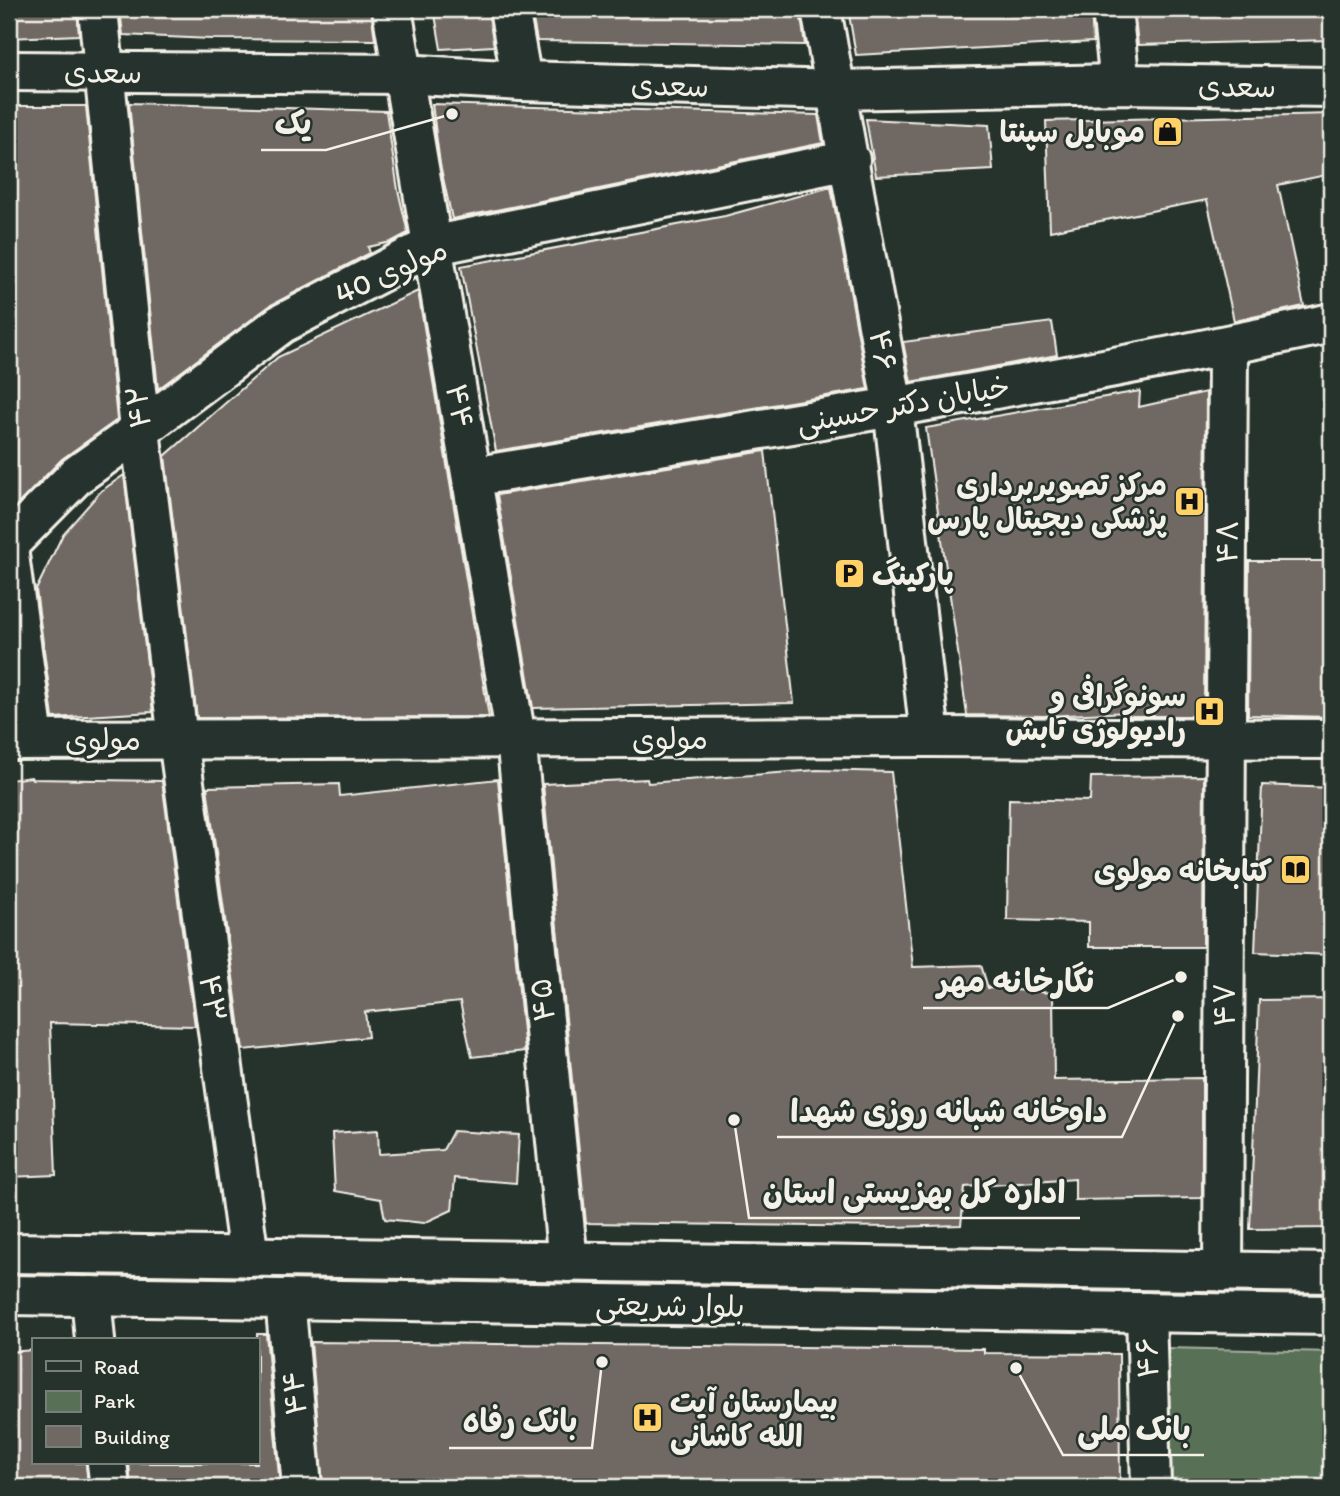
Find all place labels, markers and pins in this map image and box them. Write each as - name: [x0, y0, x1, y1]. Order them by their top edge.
- callout: یک: [261, 97, 326, 150]
- place label: موبایل سپنتا: [1000, 113, 1145, 151]
- shop icon: موبایل سپنتا: [1151, 114, 1185, 148]
- place label: مرکز تصویربرداری پزشکی دیجیتال پارس: [927, 466, 1167, 538]
- hospital icon: مرکز تصویربرداری پزشکی دیجیتال پارس: [1173, 484, 1207, 518]
- place label: پارکینگ: [872, 556, 954, 594]
- parking icon: پارکینگ: [832, 557, 866, 591]
- place label: سونوگرافی و رادیولوژی تابش: [1005, 674, 1186, 749]
- hospital icon: سونوگرافی و رادیولوژی تابش: [1192, 695, 1226, 729]
- place label: کتابخانه مولوی: [1094, 852, 1273, 890]
- library icon: کتابخانه مولوی: [1278, 853, 1312, 887]
- callout: نگارخانه مهر: [923, 955, 1108, 1008]
- callout: داوخانه شبانه روزی شهدا: [777, 1084, 1122, 1137]
- callout: اداره کل بهزیستی استان: [749, 1165, 1080, 1218]
- place label: بیمارستان آیت الله کاشانی: [670, 1383, 838, 1455]
- callout: بانک رفاه: [449, 1395, 592, 1448]
- hospital icon: بیمارستان آیت الله کاشانی: [630, 1401, 664, 1435]
- callout: بانک ملی: [1063, 1402, 1204, 1455]

